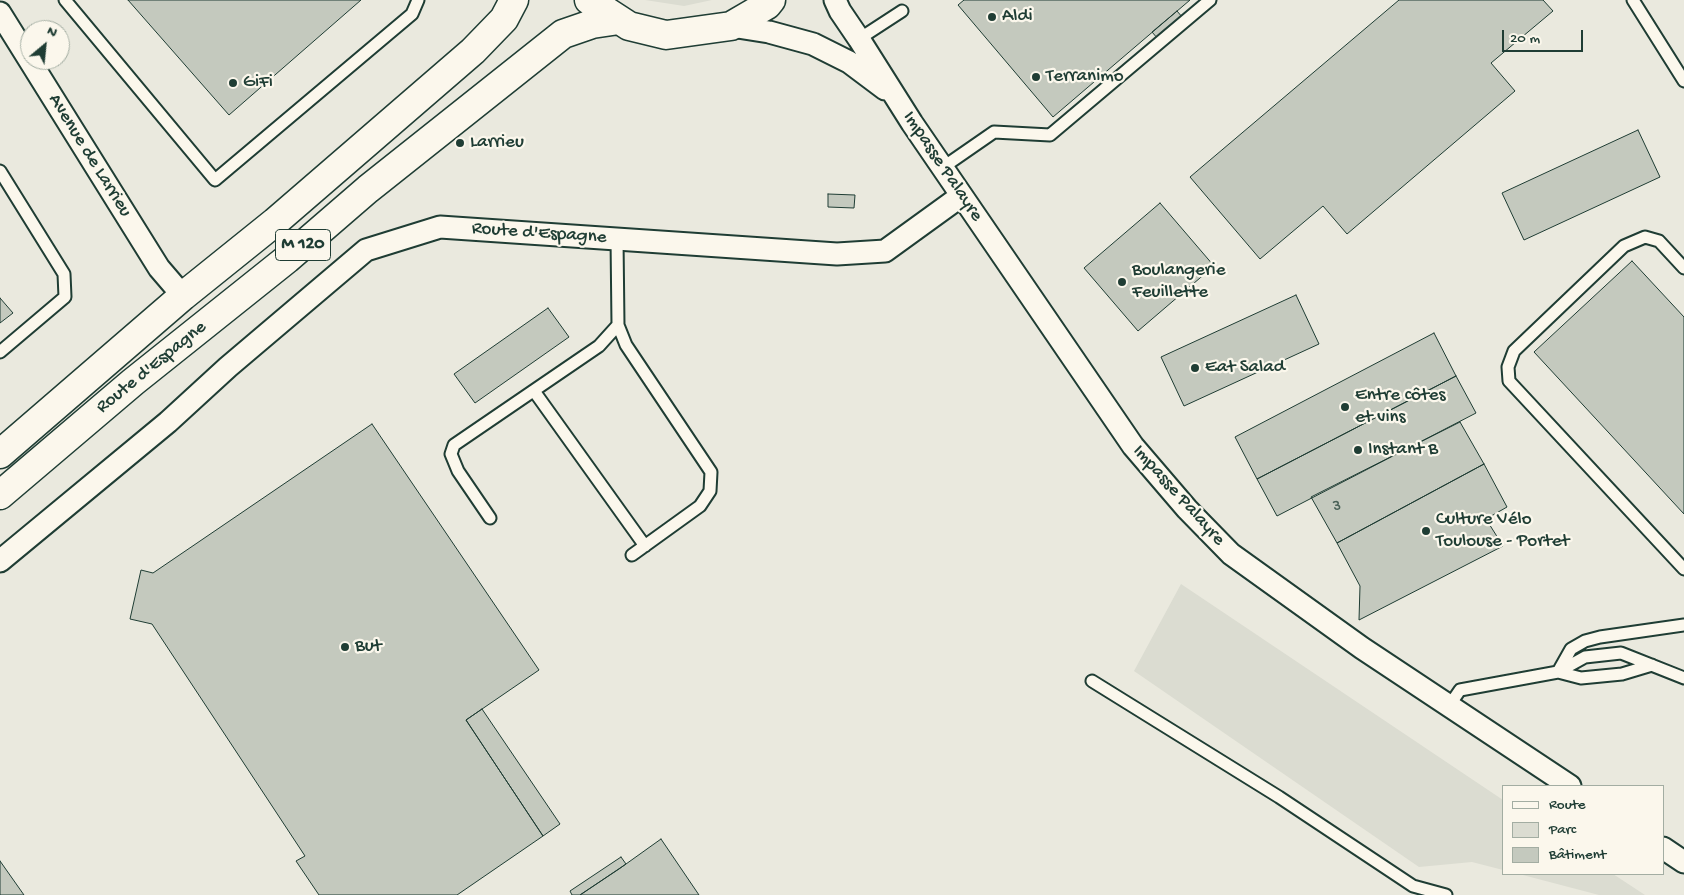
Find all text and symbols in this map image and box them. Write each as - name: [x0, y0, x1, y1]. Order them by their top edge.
- place label: Aldi: [1002, 6, 1033, 28]
- marker: Aldi: [986, 11, 998, 23]
- north arrow: [20, 20, 70, 70]
- scale bar: [1504, 20, 1585, 52]
- text: N: [44, 23, 60, 42]
- text: 20 m: [1510, 30, 1540, 48]
- place label: Terranimo: [1046, 66, 1124, 88]
- marker: Terranimo: [1030, 71, 1042, 83]
- place label: GiFi: [243, 72, 273, 94]
- marker: GiFi: [227, 77, 239, 89]
- street label: Avenue de Larrieu: [42, 90, 136, 222]
- street label: Impasse Palayre: [897, 108, 987, 226]
- place label: Larrieu: [470, 132, 524, 154]
- marker: Larrieu: [454, 137, 466, 149]
- street label: Route d'Espagne: [471, 218, 607, 250]
- road number: M 120: [276, 230, 330, 260]
- place label: Boulangerie Feuillette: [1132, 260, 1226, 304]
- marker: Boulangerie Feuillette: [1116, 276, 1128, 288]
- street label: Route d'Espagne: [92, 317, 212, 419]
- place label: Eat Salad: [1205, 357, 1285, 379]
- marker: Eat Salad: [1189, 362, 1201, 374]
- place label: Entre côtes et vins: [1355, 385, 1446, 429]
- marker: Entre côtes et vins: [1339, 401, 1351, 413]
- place label: Instant B: [1368, 439, 1438, 461]
- street label: Impasse Palayre: [1127, 441, 1229, 551]
- marker: Instant B: [1352, 444, 1364, 456]
- house number: 3: [1333, 498, 1341, 518]
- place label: Culture Vélo Toulouse - Portet: [1436, 509, 1569, 553]
- marker: Culture Vélo Toulouse - Portet: [1420, 525, 1432, 537]
- place label: But: [355, 636, 381, 658]
- marker: But: [339, 641, 351, 653]
- legend: [1502, 785, 1664, 875]
- text: Route: [1549, 796, 1586, 814]
- text: Parc: [1549, 821, 1576, 839]
- text: Bâtiment: [1549, 846, 1606, 864]

